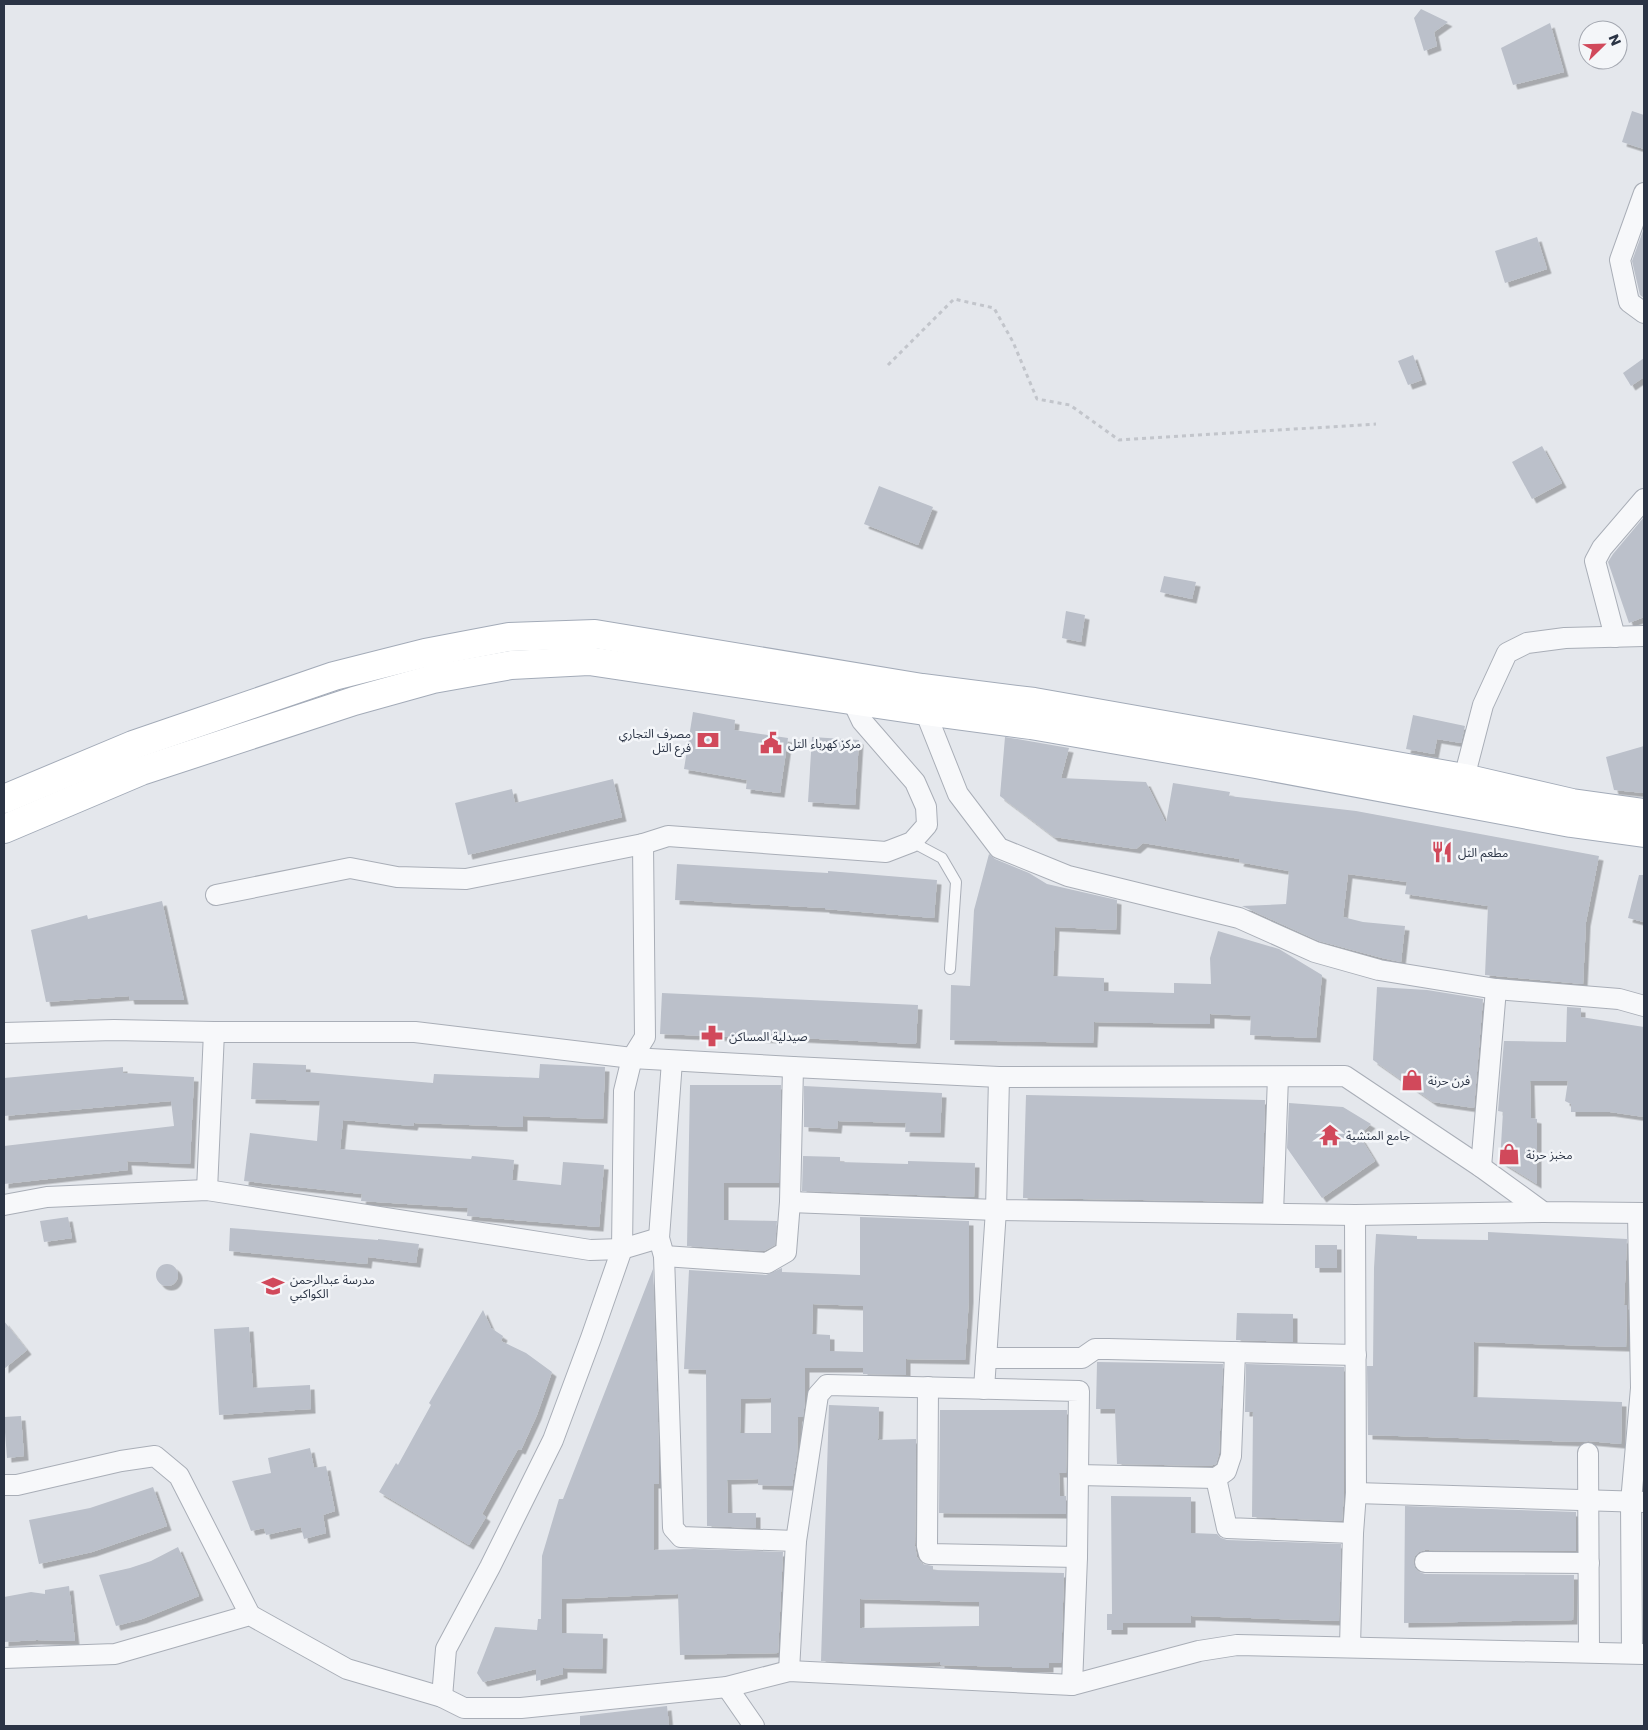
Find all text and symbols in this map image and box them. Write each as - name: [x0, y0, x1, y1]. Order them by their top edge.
- north arrow: [1578, 20, 1628, 70]
- text: N: [1604, 31, 1626, 49]
- place label: مصرف التجاري فرع التل: [619, 725, 691, 757]
- bank icon: مصرف التجاري فرع التل: [695, 727, 721, 753]
- public building icon: مركز كهرباء التل: [758, 730, 784, 756]
- place label: مركز كهرباء التل: [788, 735, 861, 752]
- restaurant icon: مطعم التل: [1429, 839, 1455, 865]
- place label: مطعم التل: [1458, 844, 1508, 862]
- pharmacy icon: صيدلية المساكن: [699, 1023, 725, 1049]
- place label: صيدلية المساكن: [729, 1028, 808, 1045]
- shop icon: فرن حرنة: [1399, 1067, 1425, 1093]
- place label: فرن حرنة: [1428, 1072, 1470, 1089]
- temple icon: جامع المنشية: [1317, 1122, 1343, 1148]
- place label: جامع المنشية: [1346, 1127, 1410, 1145]
- shop icon: مخبز حرنة: [1496, 1141, 1522, 1167]
- place label: مخبز حرنة: [1526, 1146, 1573, 1163]
- place label: مدرسة عبدالرحمن الكواكبي: [290, 1271, 375, 1303]
- school or university icon: مدرسة عبدالرحمن الكواكبي: [260, 1273, 286, 1299]

